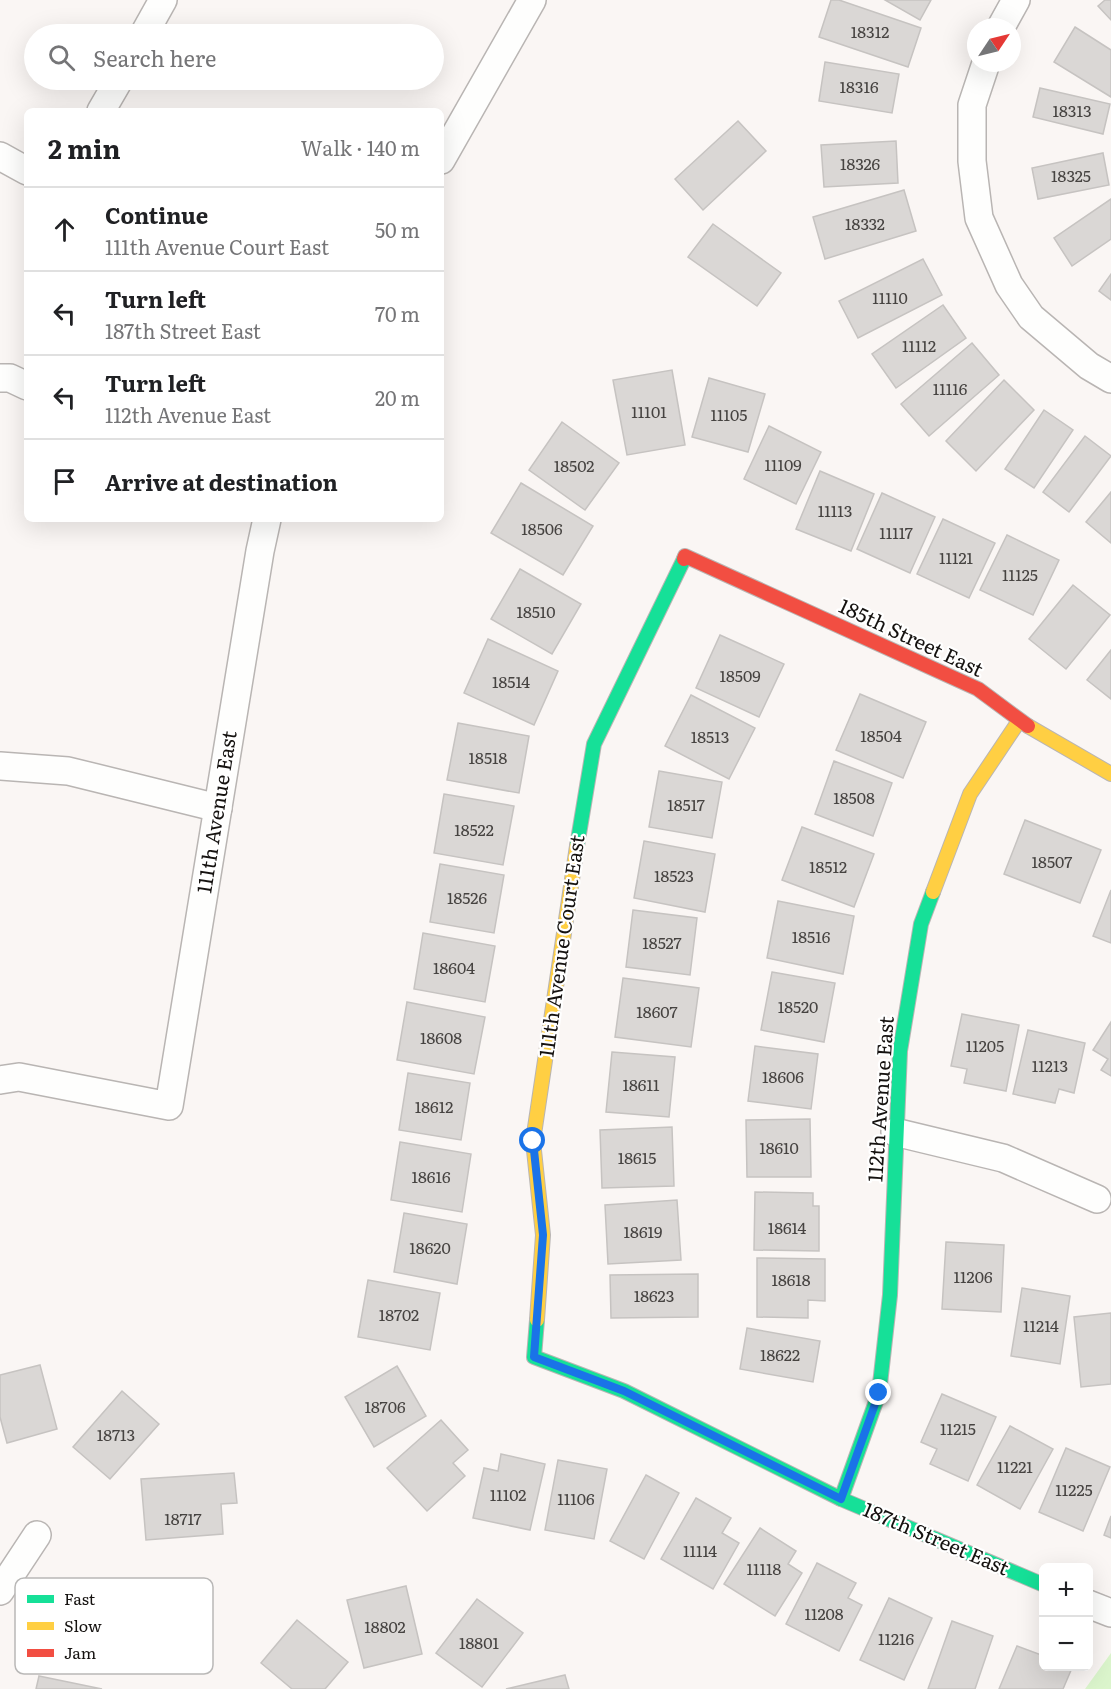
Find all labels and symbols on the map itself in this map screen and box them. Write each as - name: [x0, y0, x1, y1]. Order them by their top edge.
- north arrow: [967, 18, 1021, 72]
- house number: 18312: [851, 19, 889, 43]
- house number: 18316: [839, 74, 879, 98]
- house number: 18313: [1052, 98, 1092, 122]
- house number: 18326: [840, 151, 881, 175]
- house number: 18325: [1051, 163, 1091, 187]
- house number: 18332: [845, 211, 885, 235]
- house number: 11110: [872, 285, 908, 309]
- house number: 11112: [902, 333, 936, 357]
- house number: 11116: [933, 376, 968, 400]
- house number: 11101: [631, 399, 667, 423]
- house number: 11105: [711, 402, 747, 426]
- house number: 11109: [764, 452, 802, 476]
- house number: 18502: [554, 453, 594, 477]
- house number: 11113: [818, 498, 852, 522]
- house number: 18506: [521, 516, 563, 540]
- house number: 11117: [879, 520, 913, 544]
- house number: 11121: [939, 545, 974, 569]
- house number: 11125: [1002, 562, 1038, 586]
- street label: 185th Street East: [835, 590, 989, 683]
- house number: 18510: [516, 599, 556, 623]
- house number: 18509: [719, 663, 761, 687]
- house number: 18514: [492, 669, 530, 693]
- house number: 18504: [860, 723, 902, 747]
- house number: 18513: [691, 724, 729, 748]
- street label: 111th Avenue East: [187, 728, 243, 895]
- house number: 18518: [469, 745, 508, 769]
- house number: 18508: [833, 785, 875, 809]
- house number: 18517: [667, 792, 705, 816]
- house number: 18522: [454, 817, 494, 841]
- street label: 111th Avenue Court East: [530, 833, 590, 1059]
- house number: 18507: [1032, 849, 1072, 873]
- house number: 18512: [809, 854, 847, 878]
- house number: 18523: [654, 863, 694, 887]
- house number: 18526: [447, 885, 487, 909]
- house number: 18516: [792, 924, 831, 948]
- house number: 18527: [642, 930, 682, 954]
- house number: 18604: [433, 955, 475, 979]
- house number: 18520: [778, 994, 818, 1018]
- house number: 18607: [636, 999, 678, 1023]
- street label: 112th Avenue East: [858, 1015, 900, 1183]
- house number: 18608: [420, 1025, 462, 1049]
- house number: 11205: [966, 1033, 1004, 1057]
- house number: 11213: [1032, 1053, 1068, 1077]
- house number: 18606: [762, 1064, 804, 1088]
- house number: 18611: [623, 1072, 660, 1096]
- house number: 18612: [415, 1094, 453, 1118]
- route start: [519, 1127, 545, 1153]
- house number: 18610: [759, 1135, 799, 1159]
- house number: 18615: [618, 1145, 656, 1169]
- house number: 18616: [411, 1164, 451, 1188]
- house number: 18614: [768, 1215, 806, 1239]
- house number: 18619: [624, 1219, 662, 1243]
- house number: 18620: [409, 1235, 451, 1259]
- house number: 11206: [954, 1264, 993, 1288]
- house number: 18618: [771, 1267, 811, 1291]
- house number: 18623: [634, 1283, 674, 1307]
- house number: 18702: [379, 1302, 419, 1326]
- house number: 11214: [1023, 1313, 1059, 1337]
- house number: 18622: [760, 1342, 800, 1366]
- route end: [865, 1379, 891, 1405]
- house number: 18706: [364, 1394, 406, 1418]
- house number: 11215: [940, 1416, 976, 1440]
- house number: 18713: [97, 1422, 135, 1446]
- house number: 11221: [997, 1454, 1033, 1478]
- house number: 11225: [1055, 1477, 1093, 1501]
- house number: 11102: [490, 1482, 526, 1506]
- house number: 11106: [557, 1486, 595, 1510]
- street label: 187th Street East: [859, 1493, 1014, 1581]
- house number: 18717: [164, 1506, 202, 1530]
- house number: 11114: [683, 1538, 717, 1562]
- house number: 11118: [747, 1556, 782, 1580]
- legend: [15, 1578, 213, 1674]
- text: Fast: [64, 1586, 96, 1610]
- house number: 11208: [804, 1601, 844, 1625]
- text: Slow: [64, 1613, 102, 1637]
- house number: 18802: [364, 1614, 406, 1638]
- house number: 11216: [878, 1626, 915, 1650]
- house number: 18801: [459, 1630, 499, 1654]
- text: Jam: [64, 1640, 97, 1664]

